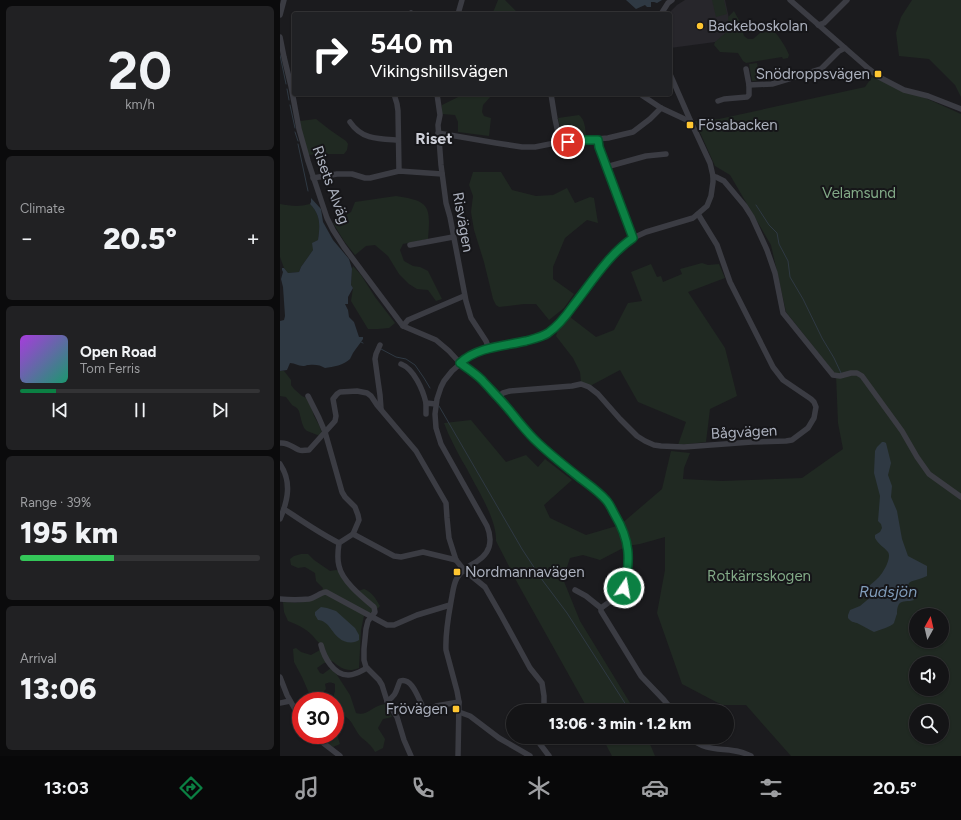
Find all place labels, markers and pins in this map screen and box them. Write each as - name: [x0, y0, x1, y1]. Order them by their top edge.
- place label: Backeboskolan: [708, 17, 808, 35]
- marker: Backeboskolan: [695, 21, 705, 31]
- place label: Snödroppsvägen: [756, 65, 870, 83]
- marker: Snödroppsvägen: [873, 69, 883, 79]
- place label: Fösabacken: [698, 116, 778, 134]
- marker: Fösabacken: [685, 120, 695, 130]
- pin: [551, 125, 585, 159]
- place label: Nordmannavägen: [465, 563, 585, 581]
- marker: Nordmannavägen: [452, 567, 462, 577]
- place label: Frövägen: [386, 700, 448, 718]
- marker: Frövägen: [451, 704, 461, 714]

